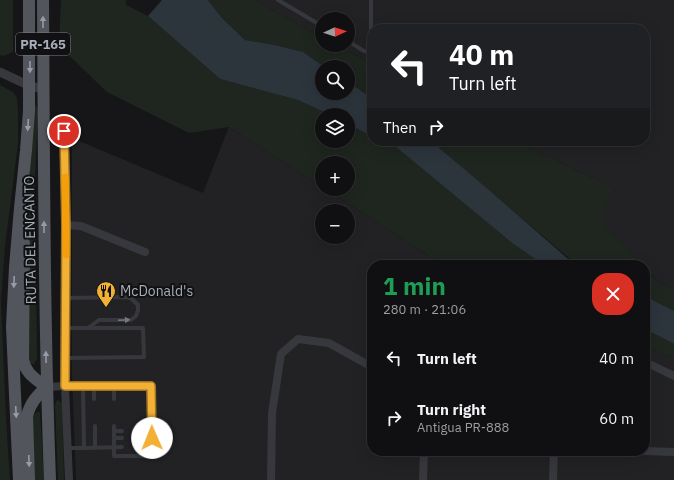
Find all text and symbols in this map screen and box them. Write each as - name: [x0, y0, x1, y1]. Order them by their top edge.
- north arrow: [315, 12, 355, 52]
- map controls: [315, 12, 355, 244]
- one-way arrow: [40, 15, 46, 28]
- road number: PR-165: [16, 33, 70, 55]
- text: 40 m: [449, 36, 514, 73]
- icon: left: [383, 40, 435, 92]
- button: search: [315, 60, 355, 100]
- one-way arrow: [27, 61, 33, 74]
- text: Turn left: [449, 72, 517, 95]
- button: layers: [315, 108, 355, 148]
- pin: [47, 114, 81, 148]
- icon: right: [425, 116, 447, 138]
- text: Then: [383, 118, 417, 137]
- one-way arrow: [25, 119, 32, 131]
- icon: arrive: [53, 120, 75, 142]
- button: +: [315, 156, 355, 196]
- street label: RUTA DEL ENCANTO: [20, 175, 40, 305]
- button: −: [315, 204, 355, 244]
- one-way arrow: [41, 220, 47, 233]
- text: 1 min: [383, 270, 446, 302]
- button: close: [592, 273, 634, 315]
- one-way arrow: [11, 276, 17, 289]
- restaurant icon: McDonald's: [95, 280, 117, 308]
- place label: McDonald's: [120, 282, 193, 300]
- text: 280 m · 21:06: [383, 301, 466, 318]
- one-way arrow: [118, 316, 130, 323]
- icon: left: [383, 347, 405, 369]
- text: Turn left: [417, 349, 477, 368]
- text: 40 m: [599, 349, 634, 368]
- one-way arrow: [43, 350, 49, 363]
- text: Turn right: [417, 400, 486, 419]
- one-way arrow: [12, 406, 19, 418]
- icon: right: [383, 407, 405, 429]
- text: 60 m: [599, 409, 634, 428]
- position arrow: [131, 417, 173, 459]
- text: Antigua PR-888: [417, 419, 509, 436]
- one-way arrow: [25, 455, 32, 467]

